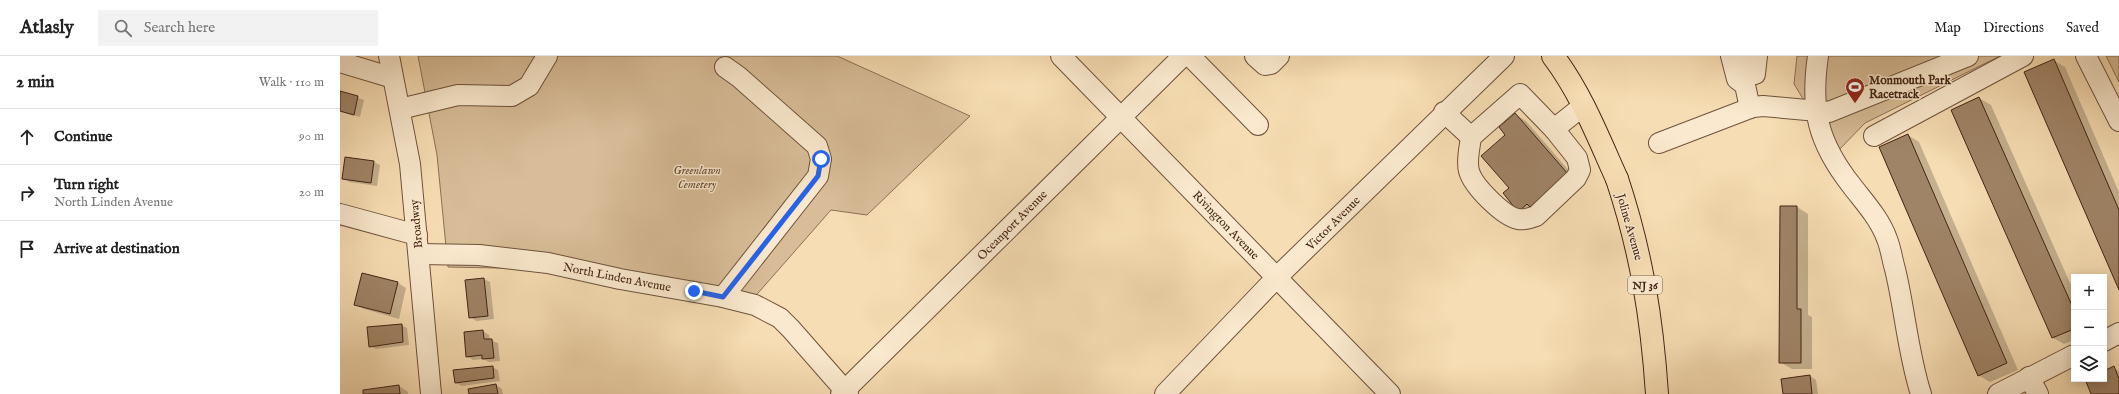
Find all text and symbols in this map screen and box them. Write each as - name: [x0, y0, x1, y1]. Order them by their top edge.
- search box: [98, 10, 378, 46]
- text: Atlasly: [20, 16, 74, 40]
- icon: search: [112, 17, 134, 39]
- text: Search here: [144, 18, 215, 37]
- text: Map: [1934, 19, 1961, 37]
- text: Directions: [1983, 19, 2044, 37]
- text: Saved: [2066, 19, 2099, 37]
- text: 2 min: [16, 72, 54, 93]
- place label: Monmouth Park Racetrack: [1869, 73, 1951, 102]
- text: Walk · 110 m: [259, 74, 324, 91]
- sports icon: Monmouth Park Racetrack: [1844, 76, 1866, 104]
- icon: ahead: [16, 126, 38, 148]
- text: Continue: [54, 127, 112, 146]
- text: 90 m: [299, 128, 324, 145]
- route start: [812, 150, 830, 168]
- park label: Greenlawn Cemetery: [673, 163, 721, 192]
- text: Turn right: [54, 175, 119, 194]
- icon: right: [16, 182, 38, 204]
- text: 20 m: [299, 184, 324, 201]
- street label: Oceanport Avenue: [974, 187, 1052, 264]
- street label: Rivington Avenue: [1189, 188, 1263, 263]
- street label: Joline Avenue: [1611, 190, 1646, 263]
- street label: Victor Avenue: [1302, 193, 1364, 254]
- text: North Linden Avenue: [54, 194, 173, 211]
- street label: Broadway: [407, 199, 426, 249]
- icon: arrive: [16, 238, 38, 260]
- text: Arrive at destination: [54, 239, 180, 258]
- street label: North Linden Avenue: [562, 260, 673, 295]
- map controls: [2071, 274, 2107, 382]
- button: +: [2071, 274, 2107, 310]
- road number: NJ 36: [1628, 276, 1662, 294]
- route end: [685, 282, 703, 300]
- button: −: [2071, 310, 2107, 346]
- button: layers: [2071, 346, 2107, 382]

